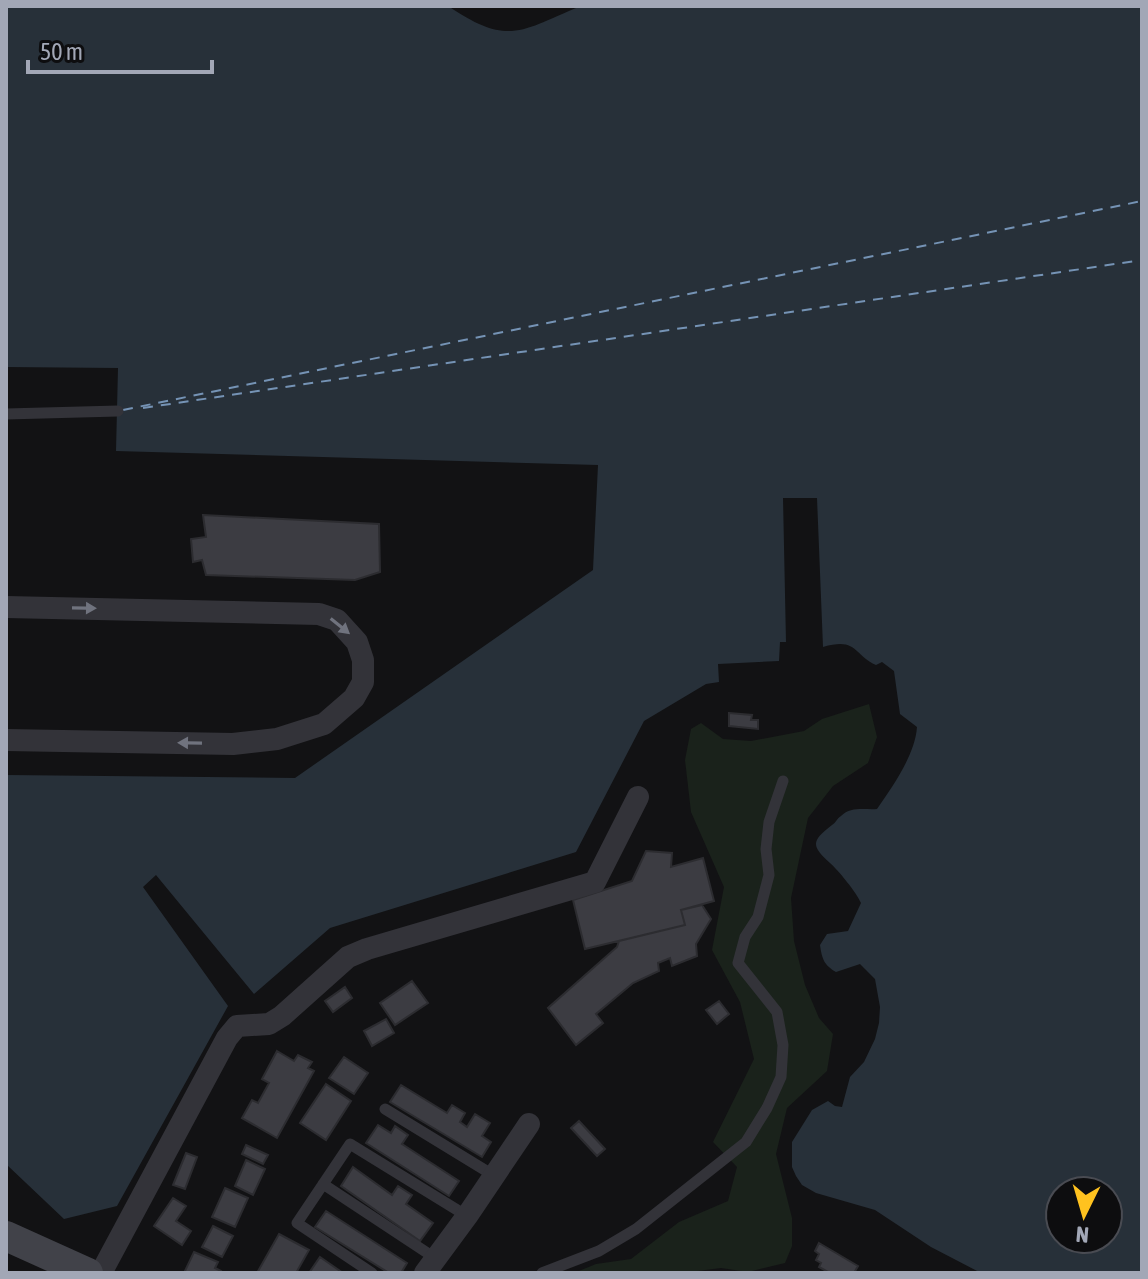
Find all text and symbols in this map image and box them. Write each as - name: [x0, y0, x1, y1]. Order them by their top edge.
- scale bar: [28, 24, 212, 74]
- text: 50 m: [40, 38, 83, 65]
- one-way arrow: [72, 602, 97, 615]
- one-way arrow: [330, 617, 350, 633]
- one-way arrow: [177, 737, 202, 749]
- north arrow: [1044, 1175, 1124, 1255]
- text: N: [1075, 1221, 1090, 1248]

